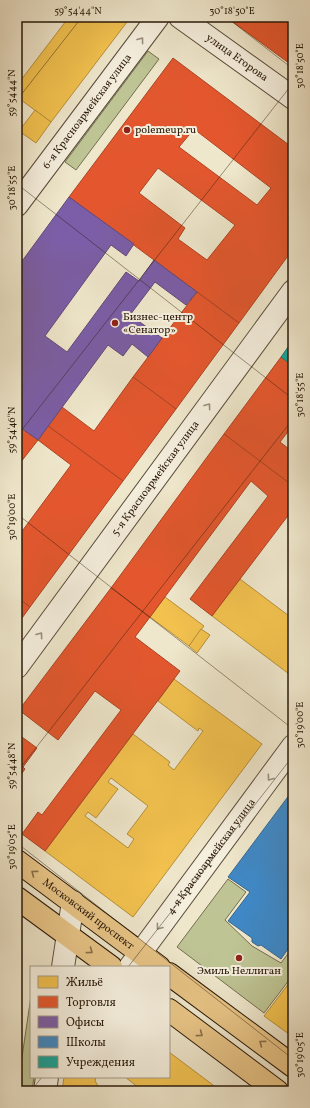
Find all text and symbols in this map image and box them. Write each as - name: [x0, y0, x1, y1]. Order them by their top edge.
- text: 59°54'44"N: [54, 4, 102, 18]
- text: 30°18'50"E: [209, 4, 255, 18]
- street label: улица Егорова: [203, 30, 271, 86]
- one-way arrow: [137, 37, 144, 44]
- text: 30°18'50"E: [293, 43, 307, 89]
- street label: 6-я Красноармейская улица: [39, 50, 136, 172]
- text: 59°54'44"N: [5, 69, 19, 117]
- place label: polemeup.ru: [135, 123, 196, 138]
- marker: polemeup.ru: [122, 125, 132, 135]
- text: 30°18'55"E: [5, 166, 19, 210]
- place label: Бизнес-центр «Сенатор»: [123, 310, 193, 338]
- marker: Бизнес-центр «Сенатор»: [110, 318, 120, 328]
- text: 30°18'55"E: [293, 373, 307, 417]
- one-way arrow: [203, 403, 211, 410]
- text: 59°54'46"N: [5, 406, 19, 453]
- street label: 5-я Красноармейская улица: [108, 417, 203, 539]
- text: 30°19'00"E: [5, 494, 19, 540]
- one-way arrow: [35, 632, 43, 639]
- text: 30°19'00"E: [293, 702, 307, 748]
- text: 59°54'48"N: [5, 742, 19, 789]
- one-way arrow: [268, 773, 275, 780]
- street label: 4-я Красноармейская улица: [164, 795, 259, 918]
- text: 30°19'05"E: [5, 824, 19, 870]
- one-way arrow: [31, 871, 38, 878]
- street label: Московский проспект: [39, 875, 138, 954]
- one-way arrow: [157, 923, 164, 930]
- one-way arrow: [85, 946, 92, 953]
- marker: Эмиль Неллиган: [234, 953, 244, 963]
- place label: Эмиль Неллиган: [197, 964, 281, 979]
- legend: [30, 966, 170, 1078]
- text: Жильё: [66, 975, 103, 991]
- text: Торговля: [66, 995, 116, 1011]
- text: Офисы: [66, 1015, 105, 1031]
- one-way arrow: [196, 1029, 203, 1036]
- text: 30°19'05"E: [293, 1032, 307, 1078]
- text: Школы: [66, 1035, 106, 1051]
- one-way arrow: [259, 1041, 266, 1048]
- text: Учреждения: [66, 1055, 135, 1071]

